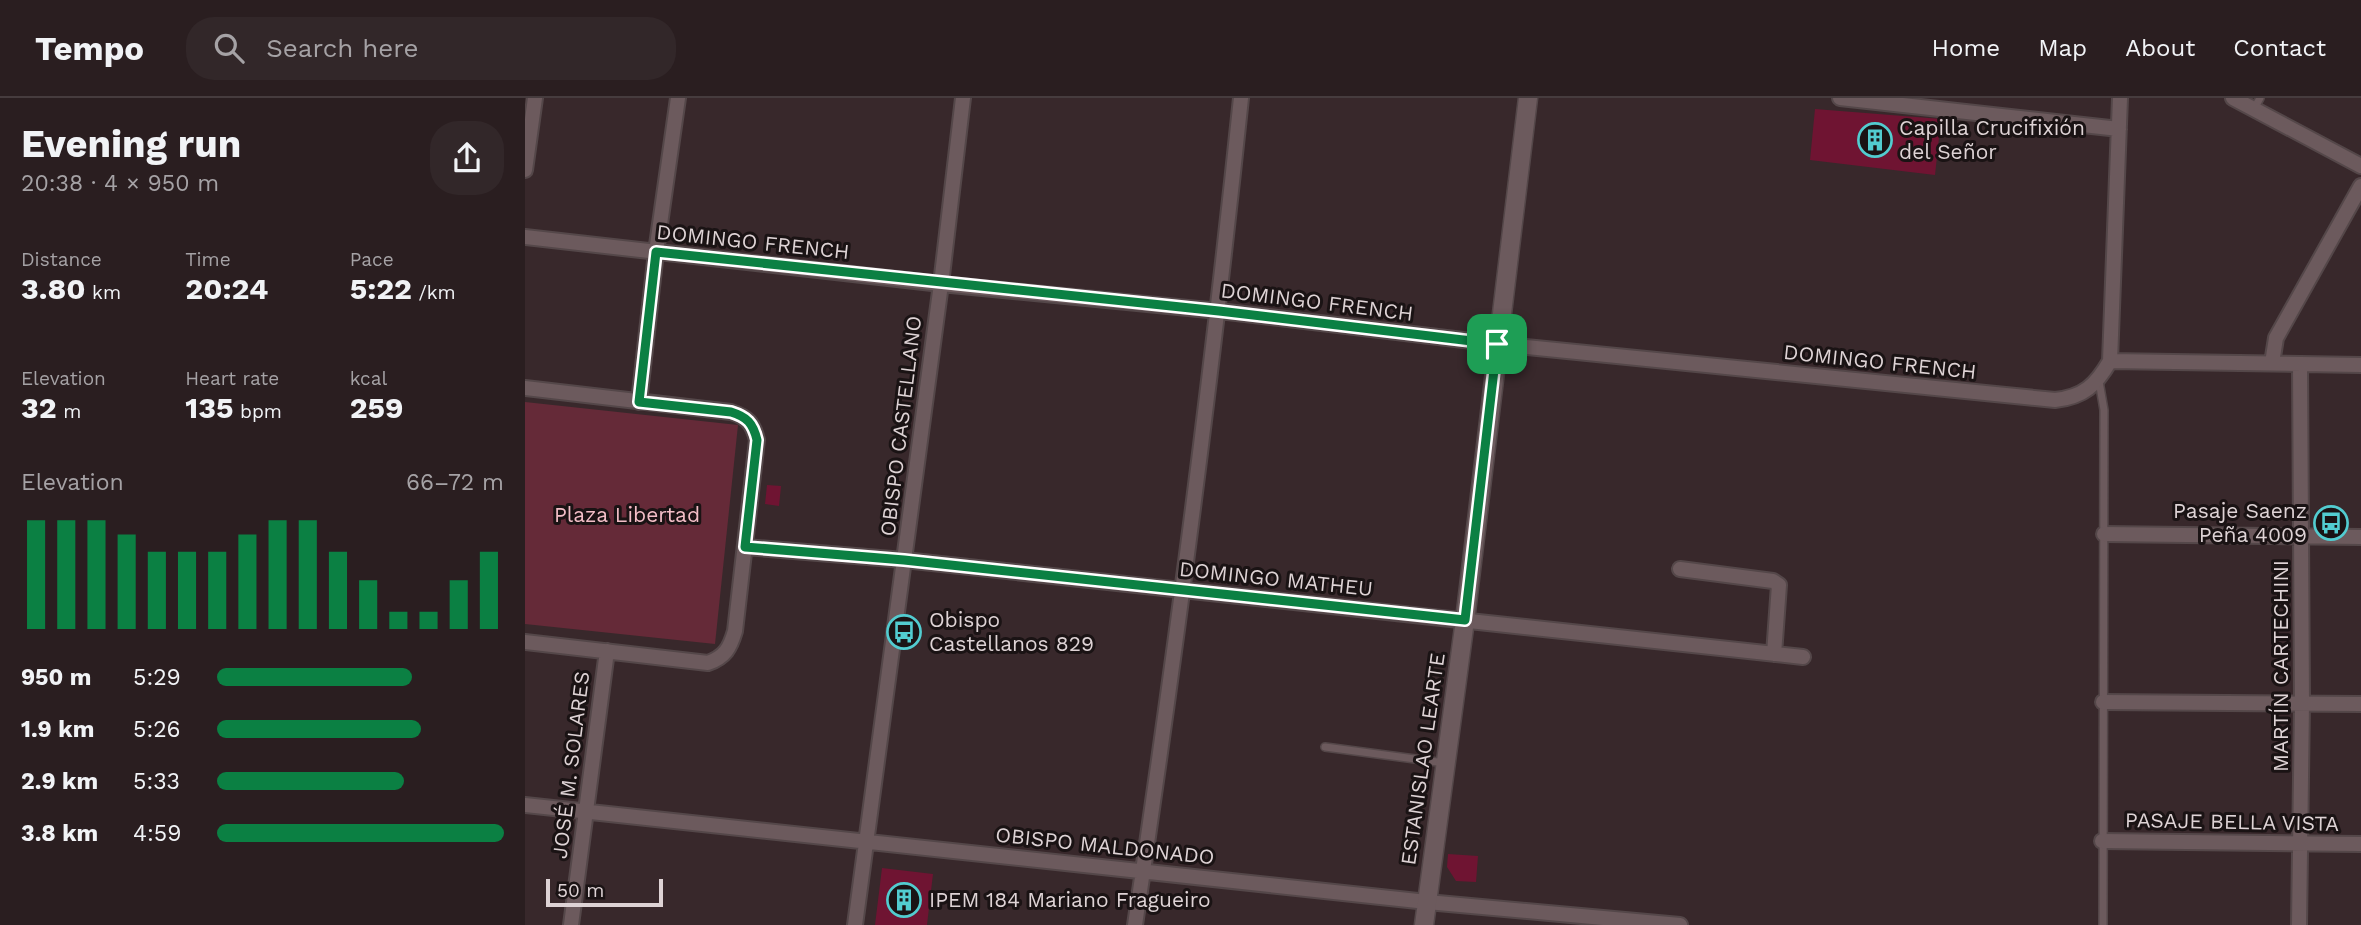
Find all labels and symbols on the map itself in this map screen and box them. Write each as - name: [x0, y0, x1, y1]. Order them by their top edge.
- place label: Capilla Crucifixión del Señor: [1899, 115, 2085, 164]
- building icon: Capilla Crucifixión del Señor: [1856, 121, 1894, 159]
- street label: DOMINGO FRENCH: [655, 219, 851, 264]
- street label: DOMINGO FRENCH: [1219, 277, 1415, 326]
- street label: OBISPO CASTELLANO: [875, 314, 926, 538]
- pin: [1467, 314, 1527, 374]
- street label: DOMINGO FRENCH: [1782, 339, 1978, 384]
- place label: Pasaje Saenz Peña 4009: [2173, 498, 2307, 547]
- park label: Plaza Libertad: [554, 502, 700, 527]
- bus stop icon: Pasaje Saenz Peña 4009: [2312, 504, 2350, 542]
- street label: DOMINGO MATHEU: [1178, 556, 1374, 601]
- street label: MARTÍN CARTECHINI: [2268, 560, 2293, 772]
- place label: Obispo Castellanos 829: [929, 607, 1094, 656]
- bus stop icon: Obispo Castellanos 829: [885, 613, 923, 651]
- street label: ESTANISLAO LEARTE: [1395, 651, 1450, 867]
- street label: JOSÉ M. SOLARES: [547, 670, 594, 860]
- street label: PASAJE BELLA VISTA: [2125, 807, 2339, 836]
- street label: OBISPO MALDONADO: [994, 822, 1216, 869]
- scale bar: [546, 876, 663, 908]
- building icon: IPEM 184 Mariano Fragueiro: [885, 881, 923, 919]
- place label: IPEM 184 Mariano Fragueiro: [929, 887, 1210, 912]

